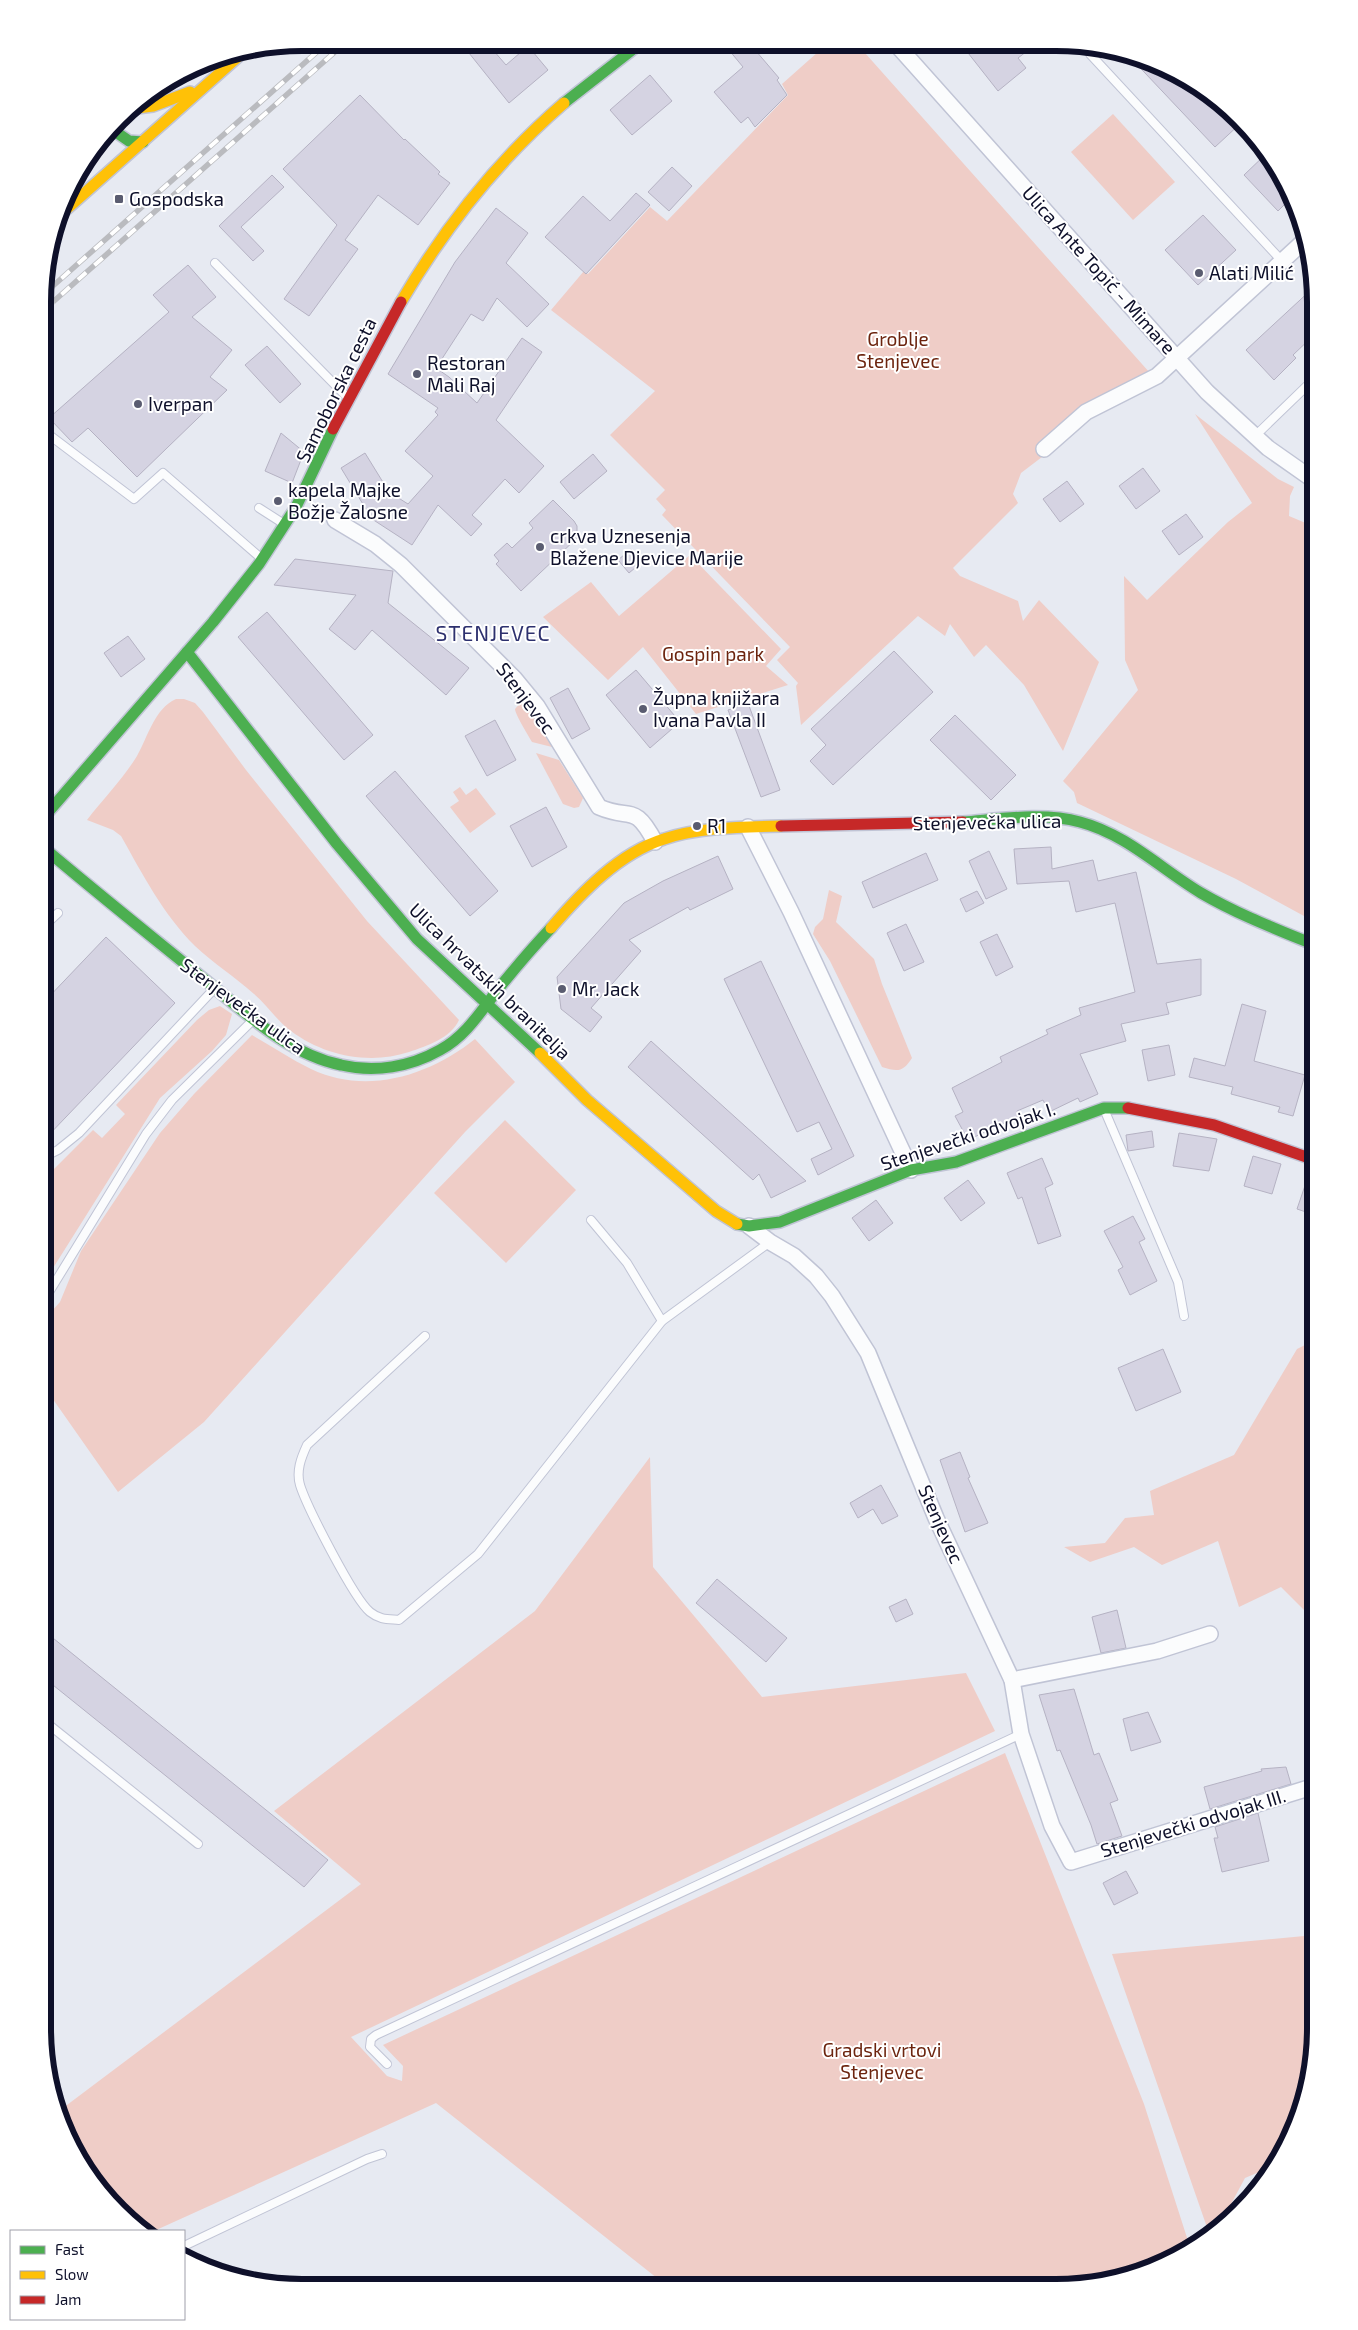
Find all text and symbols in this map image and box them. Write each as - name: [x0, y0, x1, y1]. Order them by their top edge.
- street label: Ulica Ante Topić - Mimare: [1018, 181, 1181, 359]
- place label: Gospodska: [129, 187, 224, 210]
- marker: Gospodska: [113, 193, 125, 205]
- place label: Alati Milić: [1209, 261, 1294, 284]
- marker: Alati Milić: [1193, 267, 1205, 279]
- street label: Samoborska cesta: [290, 314, 381, 466]
- park label: Groblje Stenjevec: [856, 327, 940, 372]
- place label: Restoran Mali Raj: [427, 351, 506, 396]
- marker: Restoran Mali Raj: [411, 368, 423, 380]
- place label: Iverpan: [148, 392, 213, 415]
- marker: Iverpan: [132, 398, 144, 410]
- place label: kapela Majke Božje Žalosne: [288, 478, 408, 523]
- marker: kapela Majke Božje Žalosne: [272, 495, 284, 507]
- place label: crkva Uznesenja Blažene Djevice Marije: [550, 524, 743, 569]
- marker: crkva Uznesenja Blažene Djevice Marije: [534, 541, 546, 553]
- district label: STENJEVEC: [436, 620, 550, 645]
- park label: Gospin park: [662, 642, 764, 665]
- street label: Stenjevec: [492, 657, 561, 738]
- place label: Župna knjižara Ivana Pavla II: [653, 686, 780, 731]
- marker: Župna knjižara Ivana Pavla II: [637, 703, 649, 715]
- street label: Stenjevečka ulica: [912, 809, 1061, 834]
- place label: R1: [707, 814, 726, 837]
- marker: R1: [691, 820, 703, 832]
- street label: Ulica hrvatskih branitelja: [405, 898, 576, 1064]
- street label: Stenjevečka ulica: [176, 953, 310, 1059]
- place label: Mr. Jack: [572, 977, 640, 1000]
- marker: Mr. Jack: [556, 983, 568, 995]
- street label: Stenjevečki odvojak I.: [877, 1096, 1058, 1175]
- street label: Stenjevec: [914, 1481, 969, 1567]
- street label: Stenjevečki odvojak III.: [1097, 1783, 1288, 1862]
- park label: Gradski vrtovi Stenjevec: [822, 2038, 942, 2083]
- legend: [10, 2230, 185, 2320]
- text: Fast: [55, 2240, 85, 2258]
- text: Slow: [55, 2265, 89, 2283]
- text: Jam: [55, 2290, 81, 2308]

